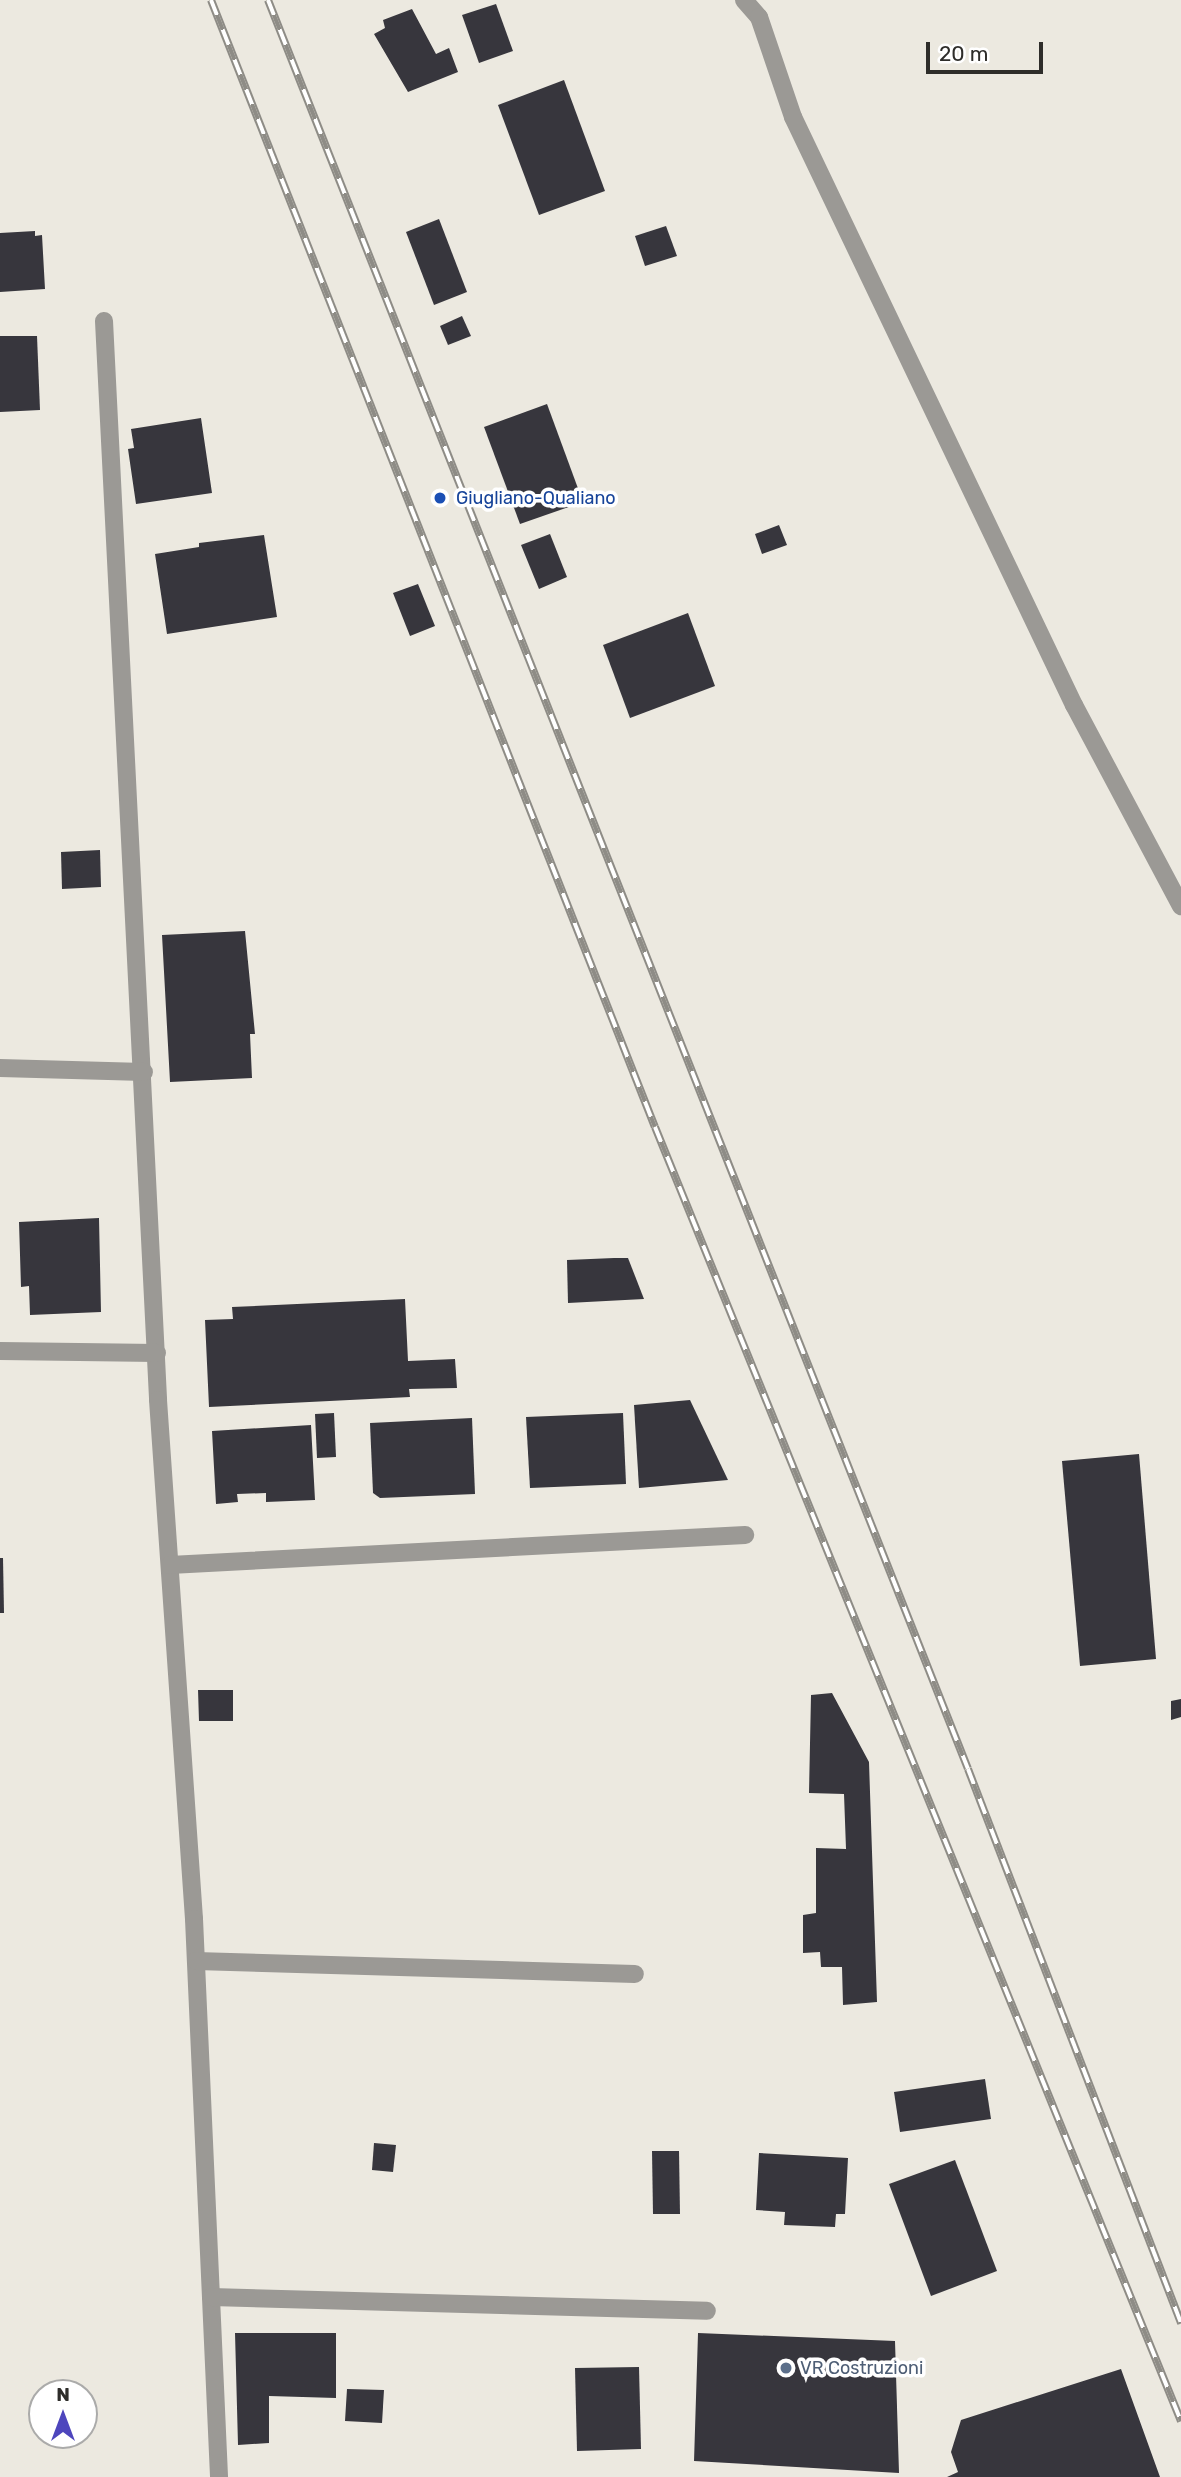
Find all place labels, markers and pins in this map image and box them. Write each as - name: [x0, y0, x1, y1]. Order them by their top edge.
- place label: Giugliano-Qualiano: [456, 487, 616, 509]
- marker: Giugliano-Qualiano: [430, 488, 450, 508]
- place label: VR Costruzioni: [800, 2357, 923, 2379]
- marker: VR Costruzioni: [778, 2360, 794, 2376]

